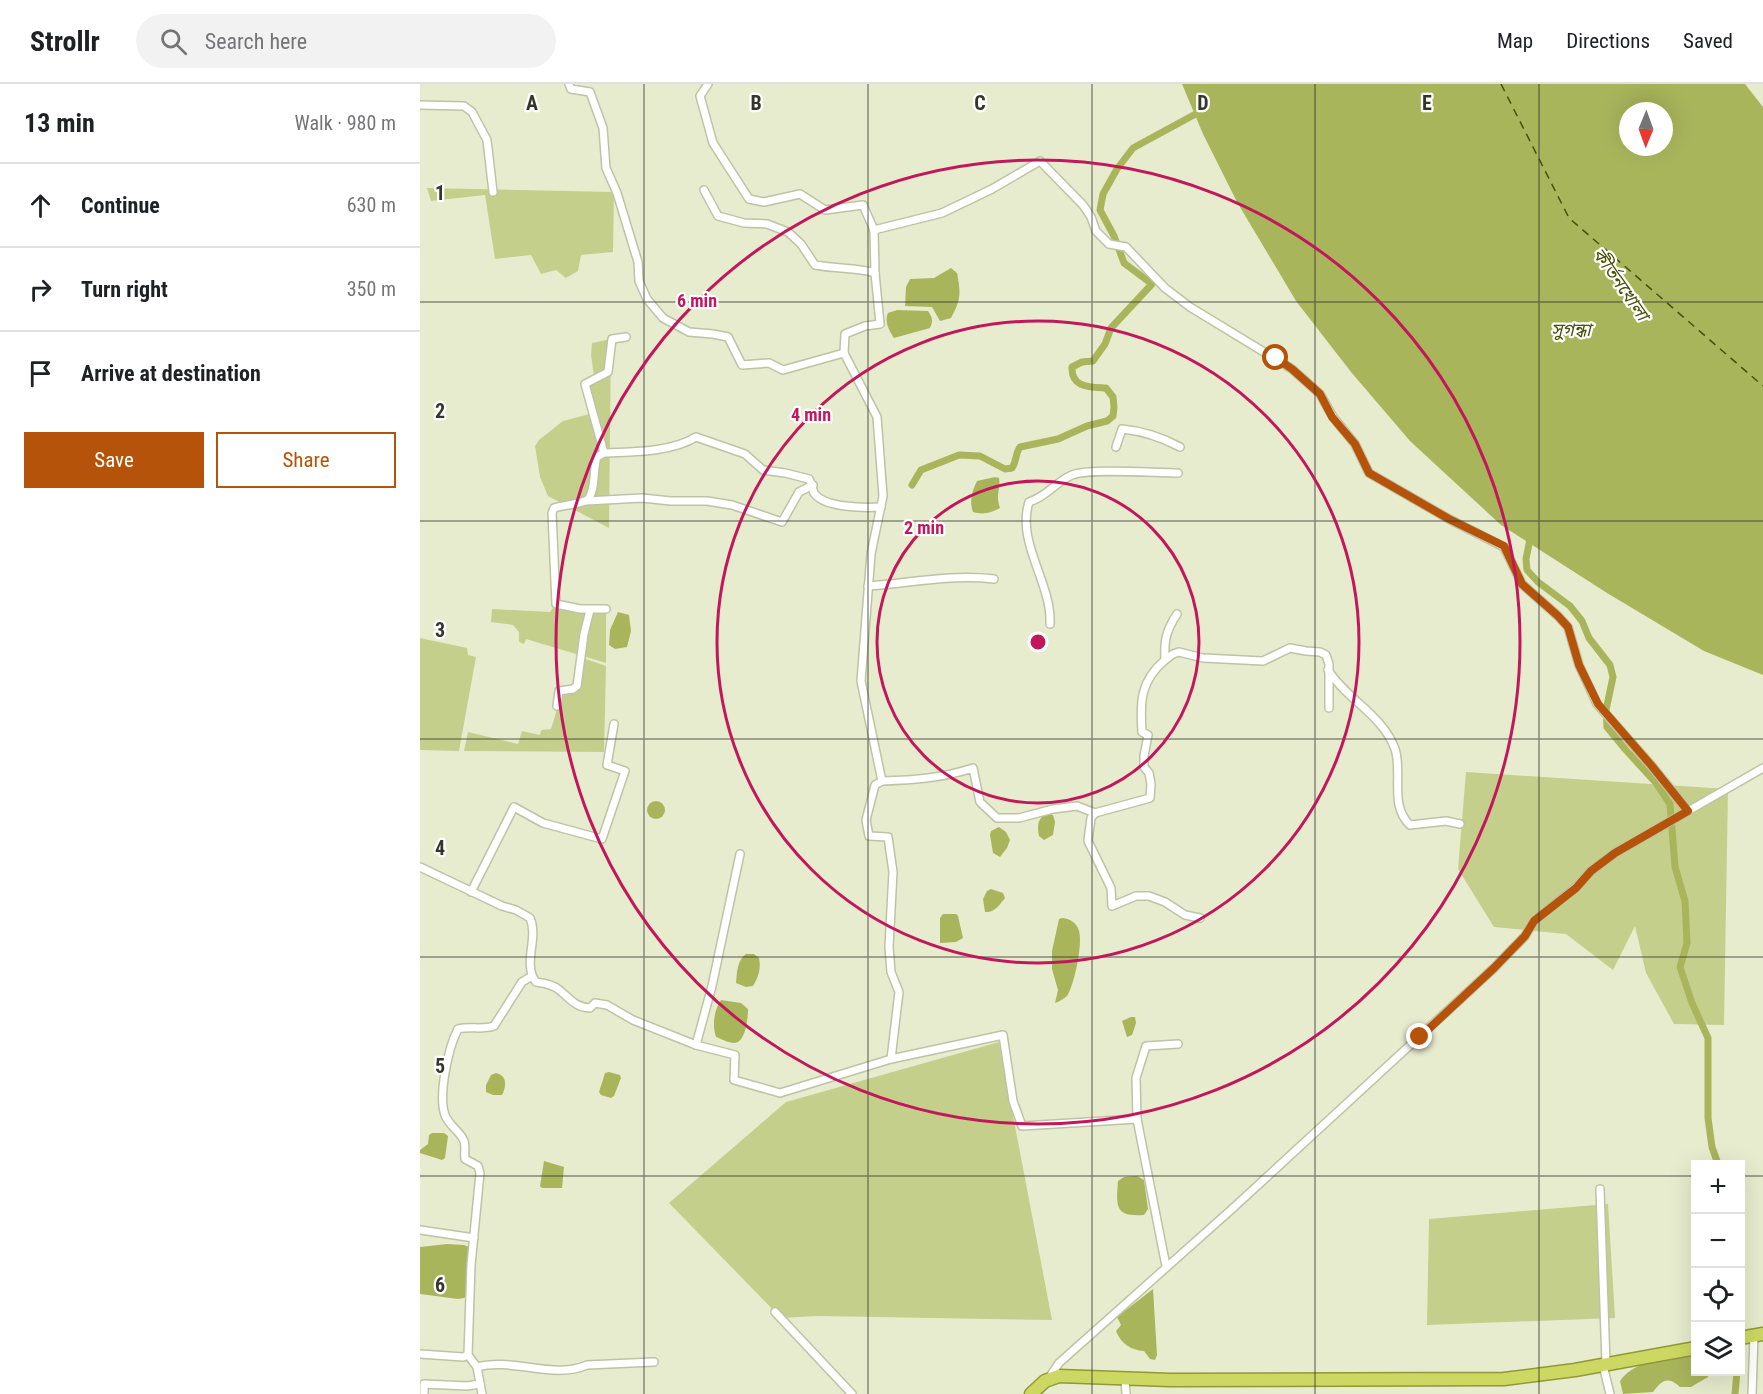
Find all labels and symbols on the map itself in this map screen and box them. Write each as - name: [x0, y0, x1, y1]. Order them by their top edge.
- text: A: [526, 91, 538, 115]
- text: B: [750, 91, 762, 115]
- text: C: [974, 91, 986, 115]
- text: D: [1197, 91, 1209, 115]
- text: E: [1422, 91, 1432, 115]
- north arrow: [1619, 102, 1673, 156]
- text: 1: [435, 181, 445, 205]
- water label: কীর্তনখোলা: [1589, 244, 1655, 327]
- text: 6 min: [677, 290, 717, 311]
- water label: সুগন্ধা: [1551, 319, 1594, 341]
- route start: [1262, 344, 1288, 370]
- text: 2: [435, 399, 445, 423]
- text: 4 min: [791, 404, 831, 425]
- text: 2 min: [904, 517, 944, 538]
- text: 3: [435, 618, 445, 642]
- centre of rings: [1028, 632, 1048, 652]
- text: 4: [435, 836, 445, 860]
- route end: [1406, 1023, 1432, 1049]
- text: 5: [435, 1054, 445, 1078]
- text: 6: [435, 1273, 445, 1297]

